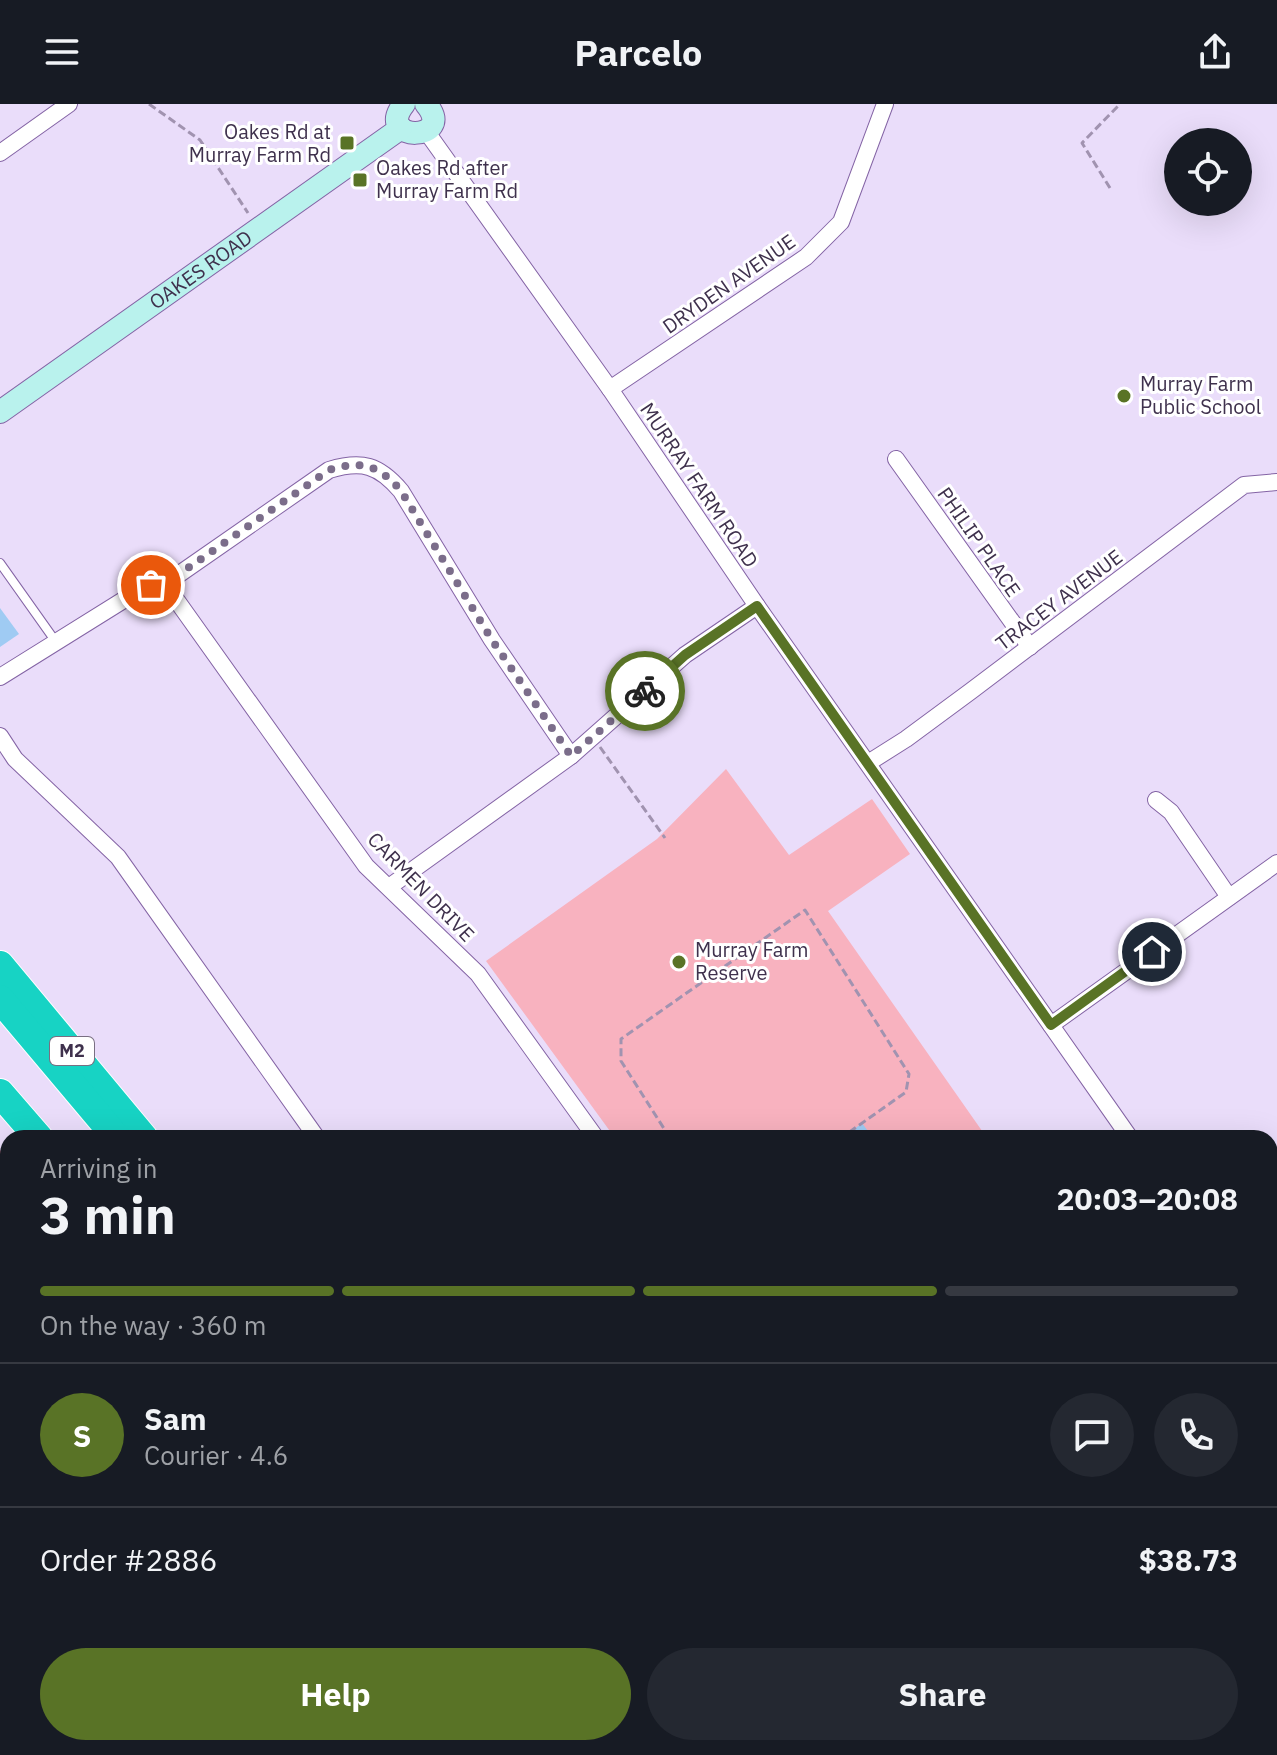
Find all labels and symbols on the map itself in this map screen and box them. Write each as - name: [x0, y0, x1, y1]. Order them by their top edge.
- place label: Oakes Rd at Murray Farm Rd: [189, 118, 331, 168]
- marker: Oakes Rd at Murray Farm Rd: [338, 134, 356, 152]
- place label: Oakes Rd after Murray Farm Rd: [376, 154, 518, 204]
- marker: Oakes Rd after Murray Farm Rd: [351, 171, 369, 189]
- street label: OAKES ROAD: [144, 224, 257, 315]
- street label: DRYDEN AVENUE: [657, 228, 801, 340]
- place label: Murray Farm Public School: [1140, 370, 1261, 420]
- marker: Murray Farm Public School: [1115, 387, 1133, 405]
- street label: MURRAY FARM ROAD: [634, 397, 765, 572]
- street label: PHILIP PLACE: [932, 481, 1027, 602]
- street label: TRACEY AVENUE: [990, 543, 1128, 656]
- pin: [117, 551, 185, 619]
- courier: [605, 651, 685, 731]
- street label: CARMEN DRIVE: [362, 826, 481, 947]
- pin: [1118, 918, 1186, 986]
- place label: Murray Farm Reserve: [695, 936, 808, 986]
- marker: Murray Farm Reserve: [670, 953, 688, 971]
- road number: M2: [50, 1037, 94, 1065]

